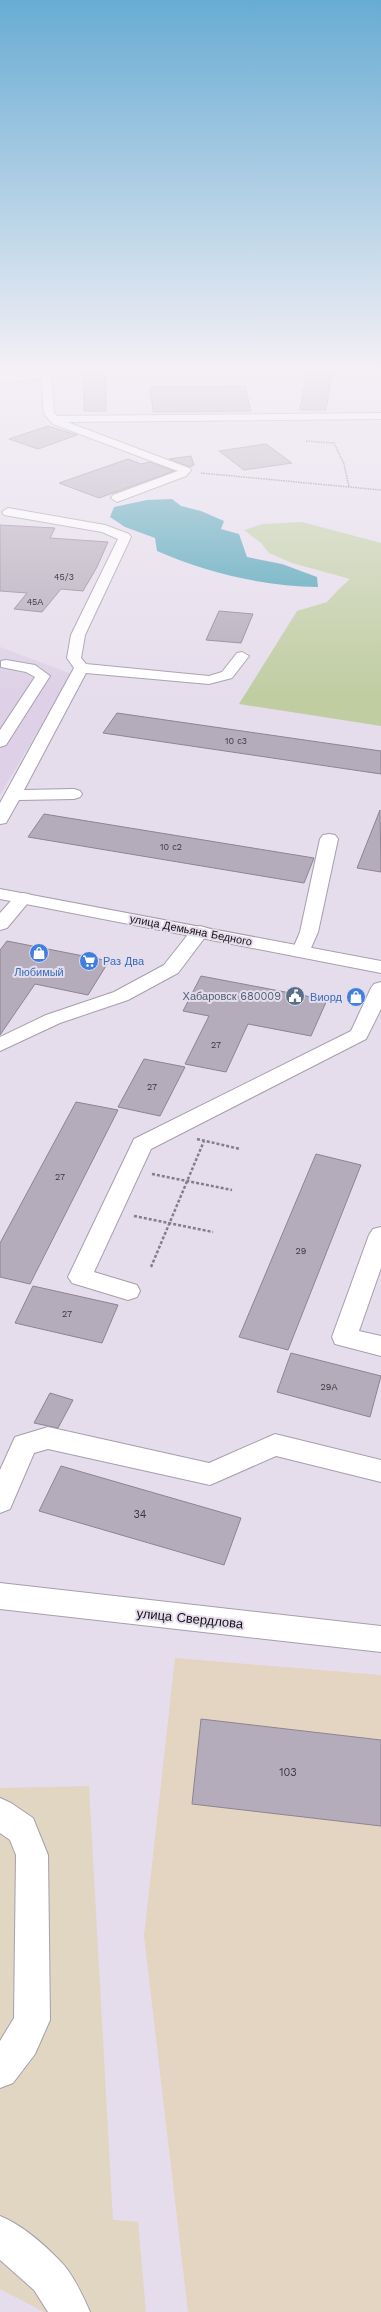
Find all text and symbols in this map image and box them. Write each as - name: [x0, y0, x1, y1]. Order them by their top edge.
- house number: 45/3: [54, 572, 74, 582]
- house number: 45А: [27, 597, 43, 607]
- house number: 10 с3: [225, 736, 247, 746]
- house number: 10 с2: [160, 842, 182, 852]
- street label: улица Демьяна Бедного: [129, 912, 253, 949]
- shop icon: Любимый: [28, 942, 50, 964]
- supermarket icon: Раз Два: [78, 950, 100, 972]
- place label: Раз Два: [103, 955, 145, 968]
- place label: Любимый: [14, 966, 64, 979]
- public building icon: Хабаровск 680009: [284, 985, 306, 1007]
- shop icon: Виорд: [345, 986, 367, 1008]
- place label: Хабаровск 680009: [183, 990, 281, 1003]
- place label: Виорд: [310, 991, 343, 1004]
- house number: 27: [211, 1040, 221, 1050]
- house number: 27: [147, 1082, 157, 1092]
- house number: 27: [55, 1172, 65, 1182]
- house number: 29: [296, 1246, 306, 1256]
- house number: 27: [62, 1309, 72, 1319]
- house number: 29А: [321, 1382, 337, 1392]
- house number: 34: [133, 1508, 147, 1521]
- street label: улица Свердлова: [136, 1605, 245, 1632]
- house number: 103: [279, 1766, 297, 1779]

